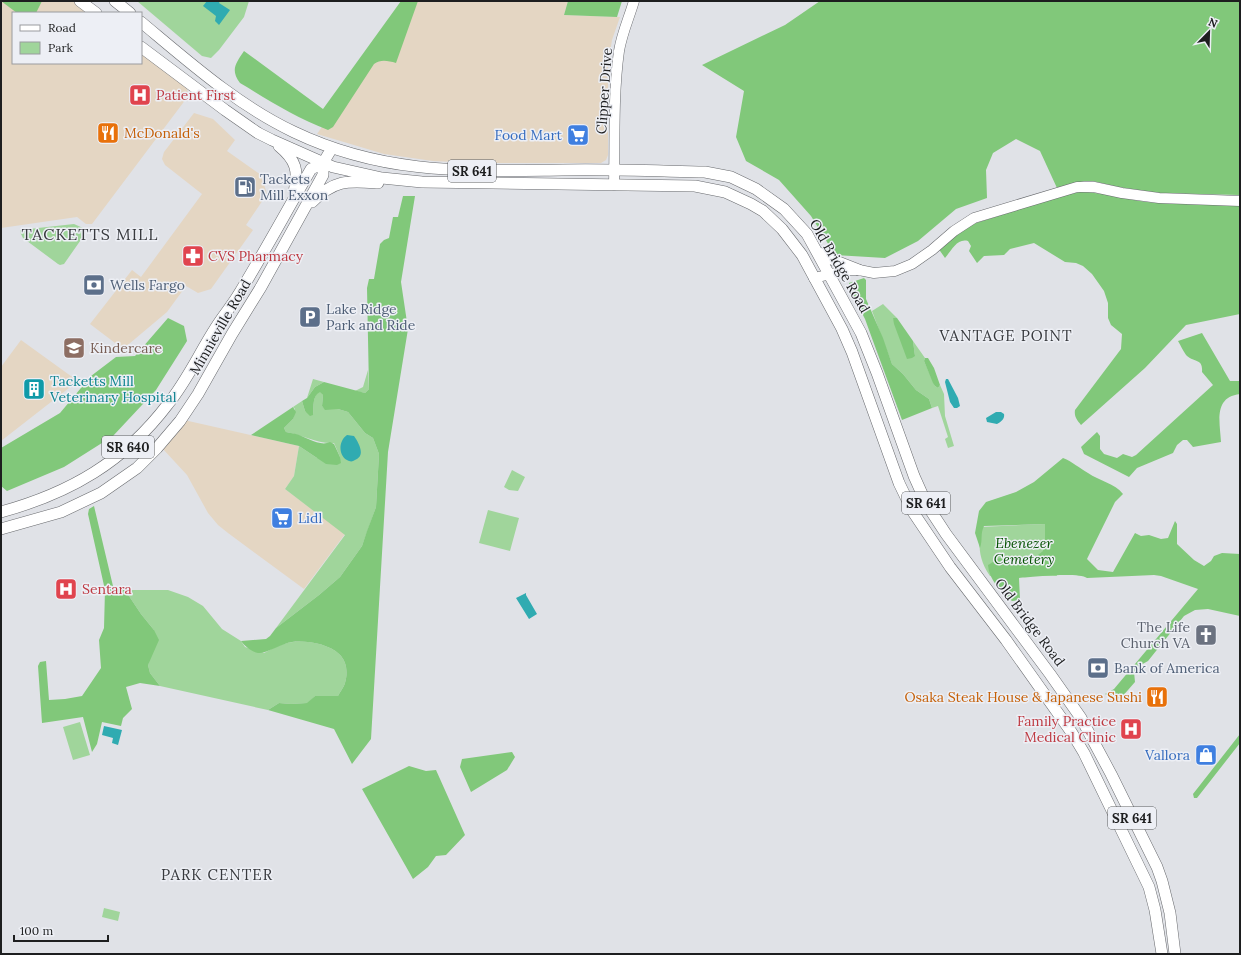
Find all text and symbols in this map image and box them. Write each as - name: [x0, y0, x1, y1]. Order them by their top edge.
- legend: [12, 12, 142, 64]
- north arrow: [1189, 12, 1229, 52]
- text: N: [1206, 15, 1220, 31]
- text: Road: [48, 20, 76, 35]
- text: Park: [48, 40, 74, 55]
- street label: Clipper Drive: [592, 47, 616, 135]
- hospital icon: Patient First: [127, 82, 153, 108]
- place label: Patient First: [156, 86, 236, 104]
- restaurant icon: McDonald's: [95, 120, 121, 146]
- supermarket icon: Food Mart: [565, 122, 591, 148]
- place label: McDonald's: [124, 124, 200, 142]
- place label: Food Mart: [494, 126, 563, 144]
- road number: SR 641: [448, 160, 496, 182]
- place label: Tackets Mill Exxon: [260, 170, 329, 204]
- fuel station icon: Tackets Mill Exxon: [232, 174, 258, 200]
- street label: Old Bridge Road: [806, 216, 874, 316]
- district label: TACKETTS MILL: [21, 224, 159, 244]
- pharmacy icon: CVS Pharmacy: [180, 243, 206, 269]
- place label: CVS Pharmacy: [208, 247, 304, 265]
- bank icon: Wells Fargo: [81, 272, 107, 298]
- place label: Wells Fargo: [110, 276, 185, 294]
- street label: Minnieville Road: [185, 276, 255, 378]
- place label: Lake Ridge Park and Ride: [326, 300, 416, 334]
- parking icon: Lake Ridge Park and Ride: [297, 304, 323, 330]
- district label: VANTAGE POINT: [938, 326, 1073, 345]
- school or university icon: Kindercare: [61, 335, 87, 361]
- place label: Kindercare: [90, 339, 163, 357]
- place label: Tacketts Mill Veterinary Hospital: [49, 372, 177, 406]
- building icon: Tacketts Mill Veterinary Hospital: [21, 376, 47, 402]
- road number: SR 640: [102, 436, 154, 458]
- road number: SR 641: [902, 492, 950, 514]
- supermarket icon: Lidl: [269, 505, 295, 531]
- place label: Lidl: [298, 509, 322, 527]
- park label: Ebenezer Cemetery: [994, 534, 1054, 568]
- street label: Old Bridge Road: [991, 575, 1069, 669]
- hospital icon: Sentara: [53, 576, 79, 602]
- place label: Sentara: [82, 580, 132, 598]
- place label: The Life Church VA: [1121, 618, 1190, 652]
- church icon: The Life Church VA: [1193, 622, 1219, 648]
- bank icon: Bank of America: [1085, 655, 1111, 681]
- place label: Bank of America: [1114, 659, 1220, 677]
- restaurant icon: Osaka Steak House & Japanese Sushi: [1144, 684, 1170, 710]
- place label: Osaka Steak House & Japanese Sushi: [904, 688, 1142, 706]
- place label: Family Practice Medical Clinic: [1017, 712, 1116, 746]
- hospital icon: Family Practice Medical Clinic: [1118, 716, 1144, 742]
- shop icon: Vallora: [1193, 742, 1219, 768]
- place label: Vallora: [1144, 746, 1190, 764]
- road number: SR 641: [1108, 807, 1156, 829]
- district label: PARK CENTER: [161, 865, 273, 884]
- scale bar: [14, 917, 108, 943]
- text: 100 m: [20, 923, 53, 938]

